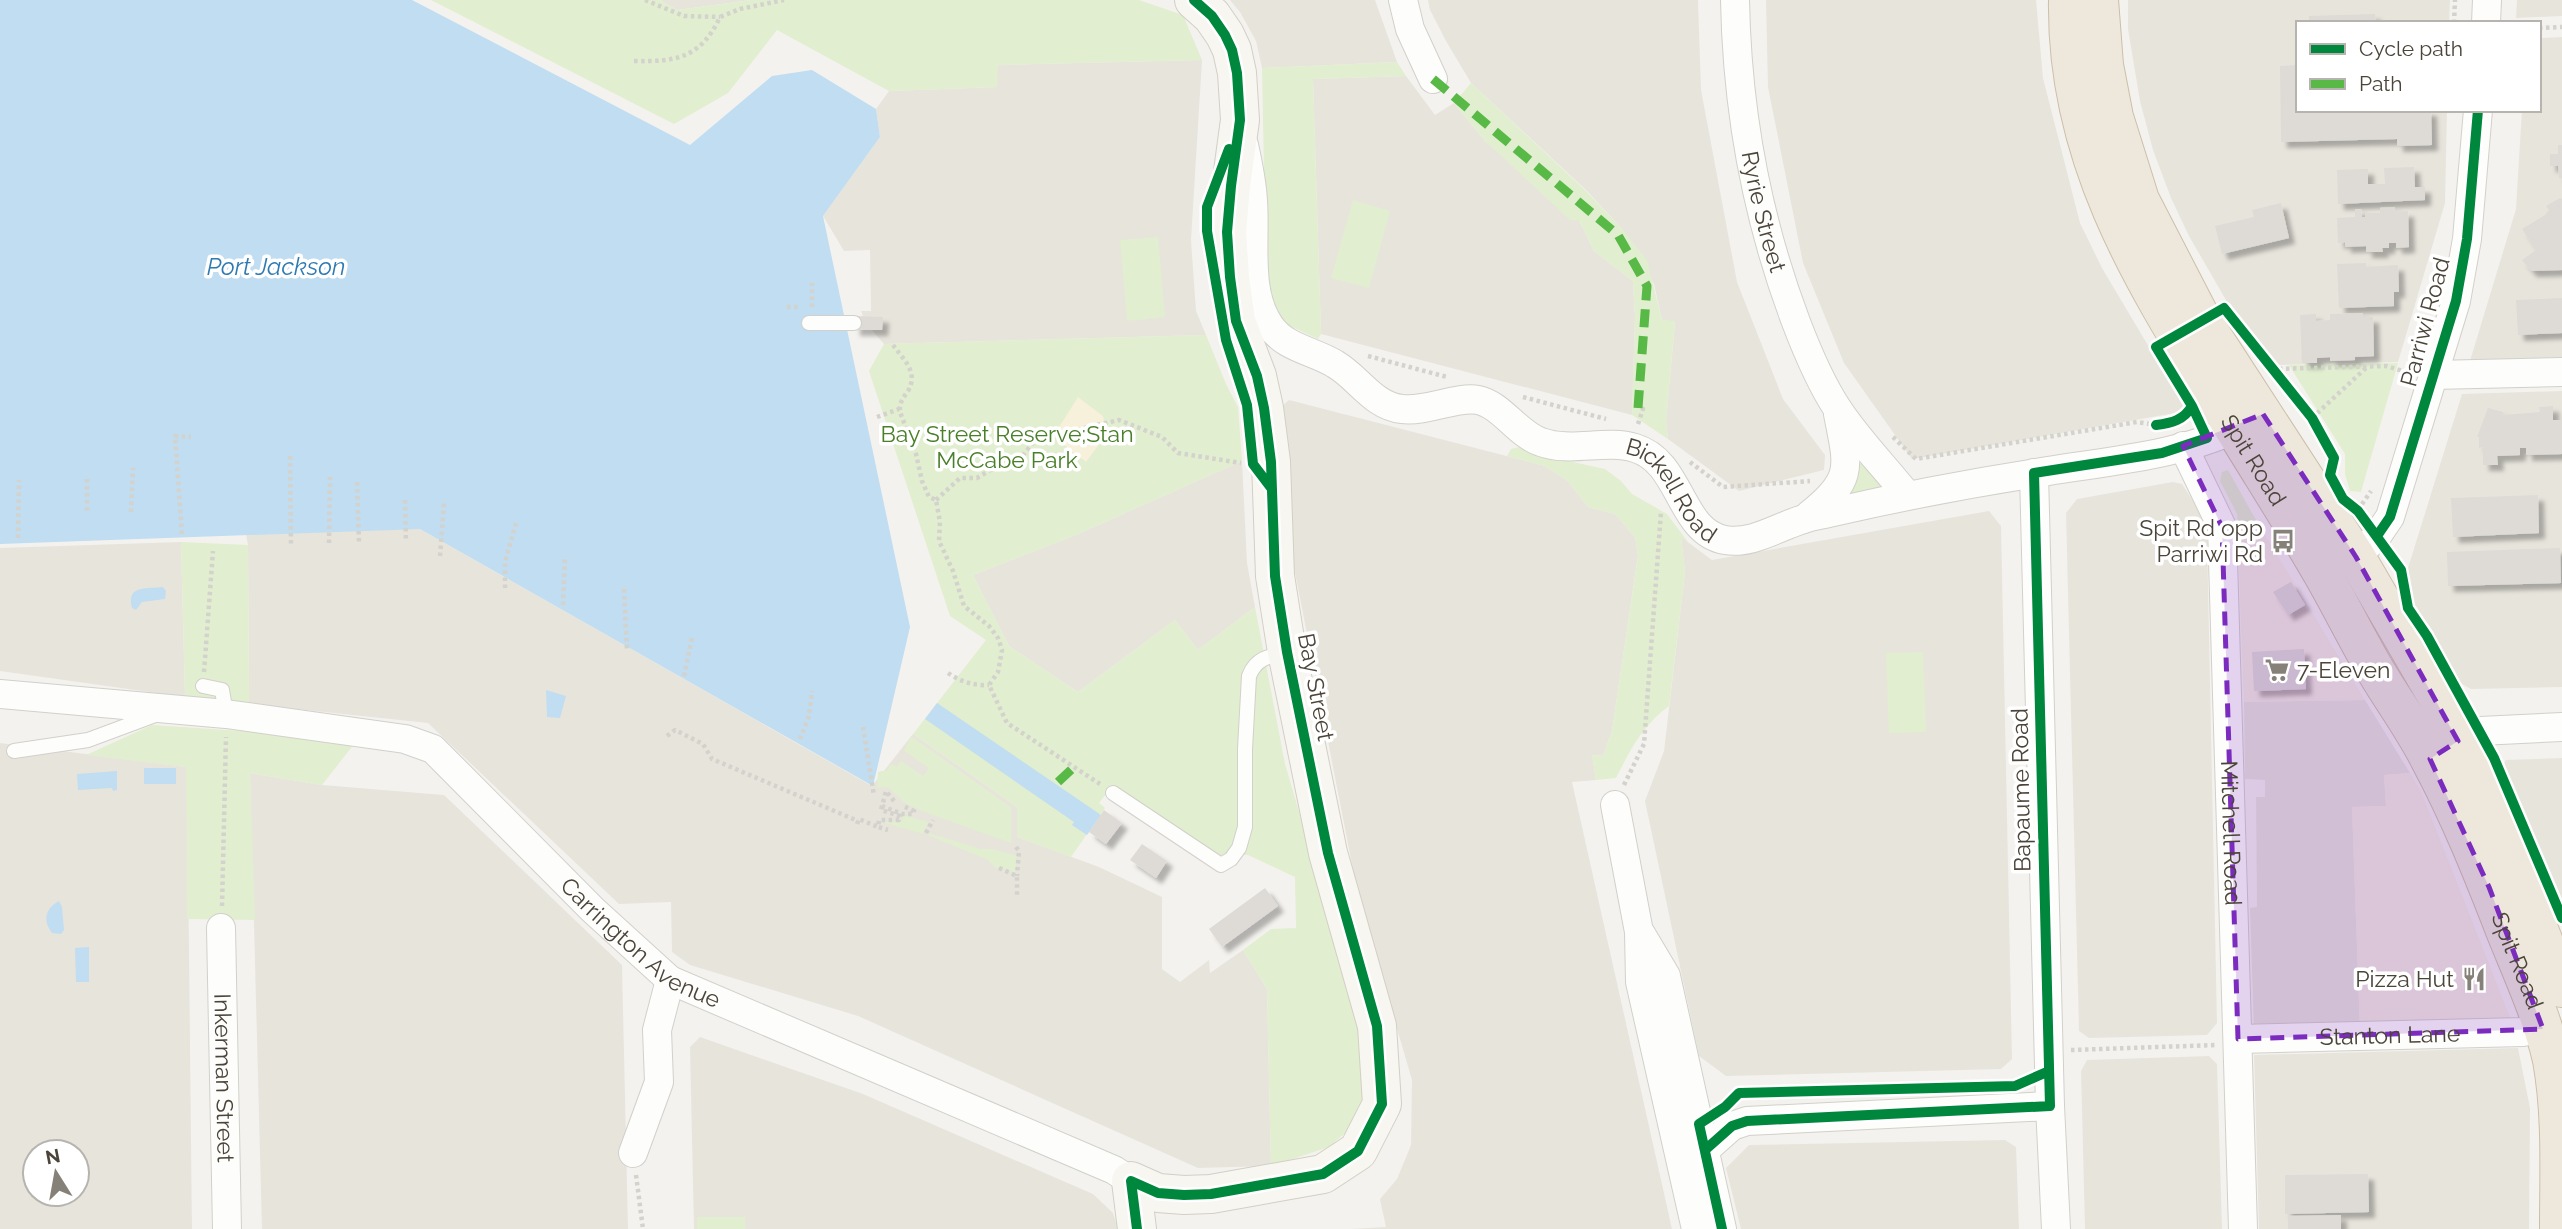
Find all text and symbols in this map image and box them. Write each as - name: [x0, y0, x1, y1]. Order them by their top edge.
- legend: [2296, 21, 2541, 112]
- text: Cycle path: [2359, 36, 2463, 61]
- text: Path: [2359, 71, 2403, 96]
- street label: Ryrie Street: [1737, 149, 1792, 276]
- water label: Port Jackson: [207, 252, 345, 281]
- street label: Parriwi Road: [2394, 254, 2455, 389]
- street label: Spit Road: [2216, 409, 2292, 510]
- park label: Bay Street Reserve;Stan McCabe Park: [880, 420, 1134, 473]
- street label: Bickell Road: [1623, 432, 1722, 548]
- place label: Spit Rd opp Parriwi Rd: [2139, 514, 2263, 567]
- bus stop icon: Spit Rd opp Parriwi Rd: [2269, 527, 2297, 555]
- street label: Bay Street: [1293, 631, 1340, 743]
- supermarket icon: 7-Eleven: [2263, 656, 2291, 684]
- place label: 7-Eleven: [2297, 656, 2391, 683]
- street label: Bapaume Road: [2006, 708, 2035, 872]
- street label: Mitchell Road: [2216, 760, 2247, 906]
- street label: Carrington Avenue: [555, 872, 725, 1013]
- street label: Spit Road: [2486, 908, 2549, 1013]
- place label: Pizza Hut: [2355, 965, 2454, 992]
- restaurant icon: Pizza Hut: [2460, 965, 2488, 993]
- street label: Inkerman Street: [209, 993, 240, 1163]
- street label: Stanton Lane: [2319, 1020, 2461, 1050]
- north arrow: [21, 1138, 91, 1208]
- text: N: [44, 1144, 62, 1168]

